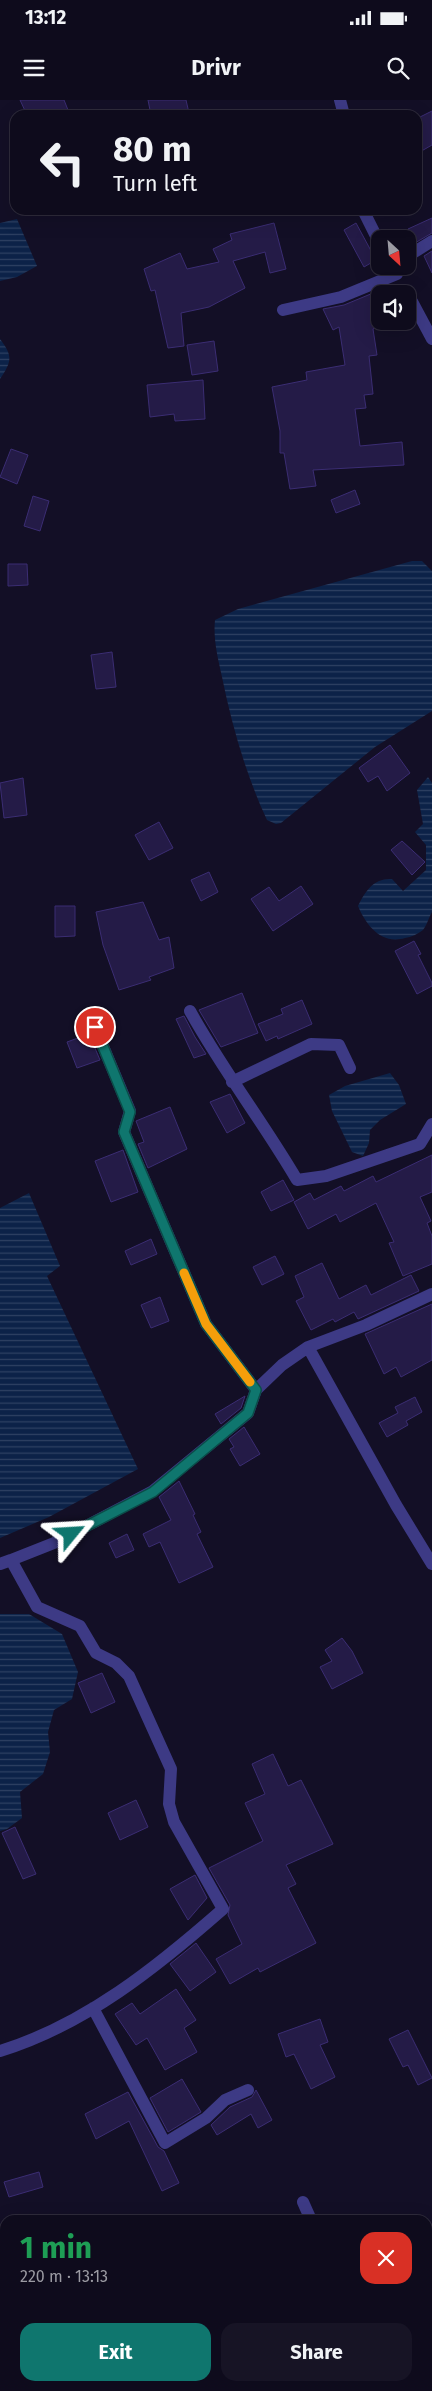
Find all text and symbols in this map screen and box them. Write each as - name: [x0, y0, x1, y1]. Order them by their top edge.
- text: 13:12: [25, 6, 66, 29]
- icon: menu: [20, 54, 48, 82]
- text: Drivr: [191, 54, 241, 81]
- icon: search: [384, 54, 412, 82]
- text: 80 m: [113, 128, 192, 170]
- icon: left: [30, 130, 95, 195]
- text: Turn left: [113, 170, 197, 197]
- north arrow: [371, 230, 416, 275]
- map controls: [371, 230, 416, 330]
- button: sound: [371, 285, 416, 330]
- pin: [74, 1006, 116, 1048]
- icon: arrive: [81, 1013, 109, 1041]
- position arrow: [44, 1507, 96, 1559]
- text: 1 min: [20, 2230, 92, 2266]
- button: close: [360, 2232, 412, 2284]
- text: 220 m · 13:13: [20, 2267, 108, 2286]
- button: Exit: [20, 2323, 211, 2381]
- button: Share: [221, 2323, 412, 2381]

